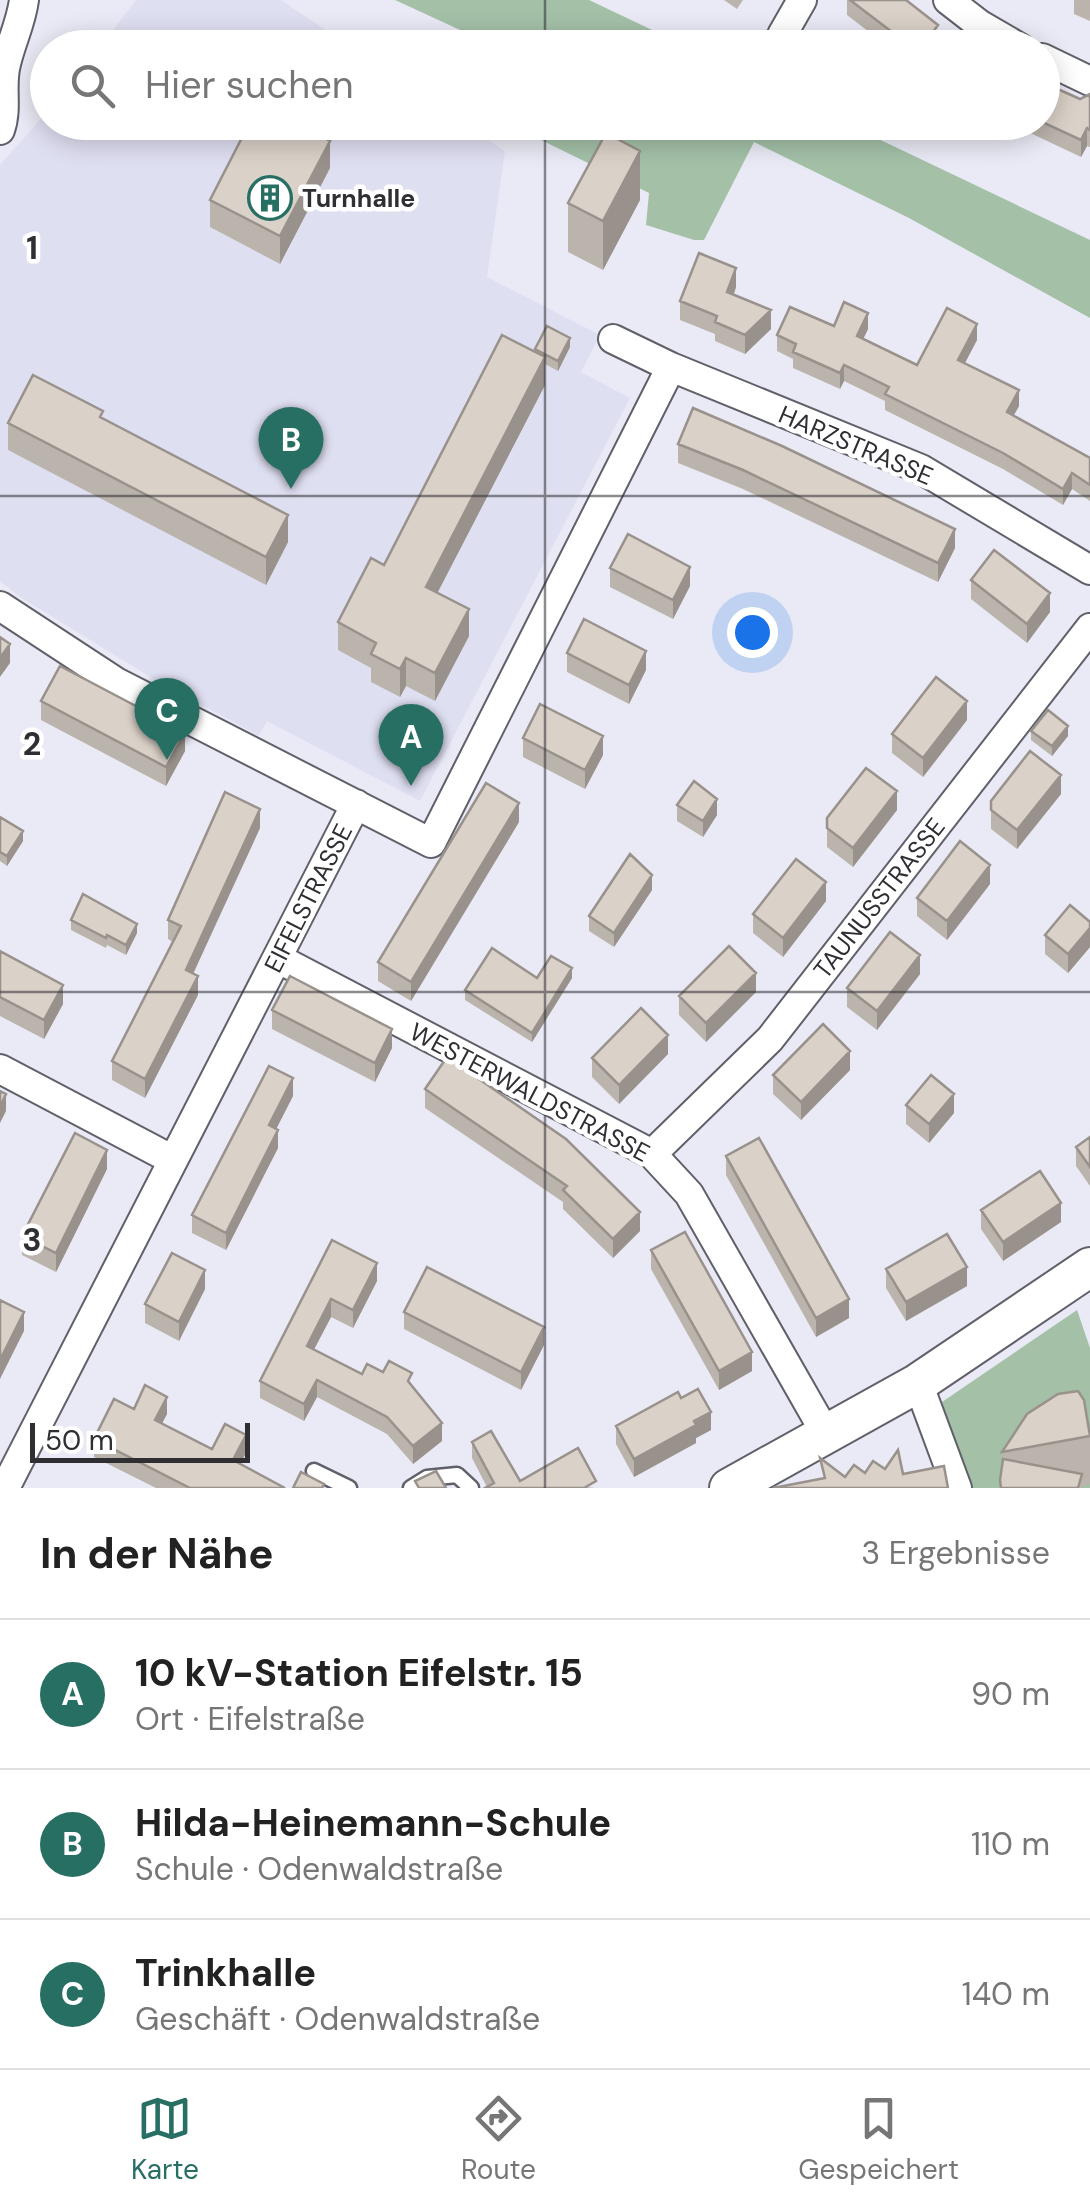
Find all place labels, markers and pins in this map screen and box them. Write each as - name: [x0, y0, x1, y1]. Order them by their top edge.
- building icon: Turnhalle: [247, 175, 293, 221]
- place label: Turnhalle: [302, 182, 415, 215]
- pin: B: [258, 406, 324, 489]
- pin: C: [134, 678, 200, 760]
- pin: A: [378, 704, 444, 786]

